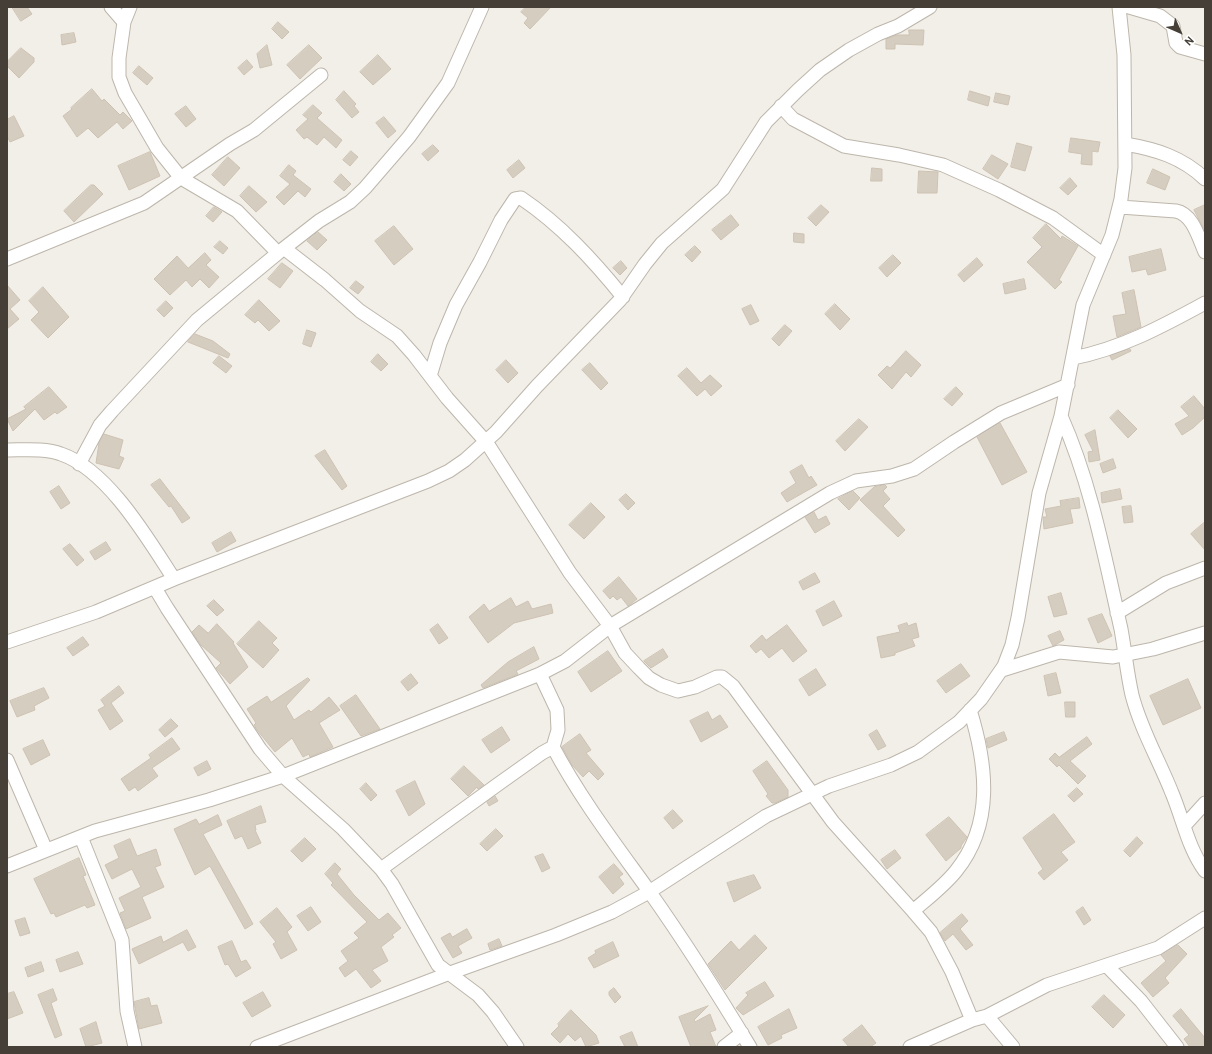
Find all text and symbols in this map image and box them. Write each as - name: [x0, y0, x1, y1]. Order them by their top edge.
- north arrow: [1160, 12, 1200, 52]
- text: N: [1181, 33, 1196, 48]

